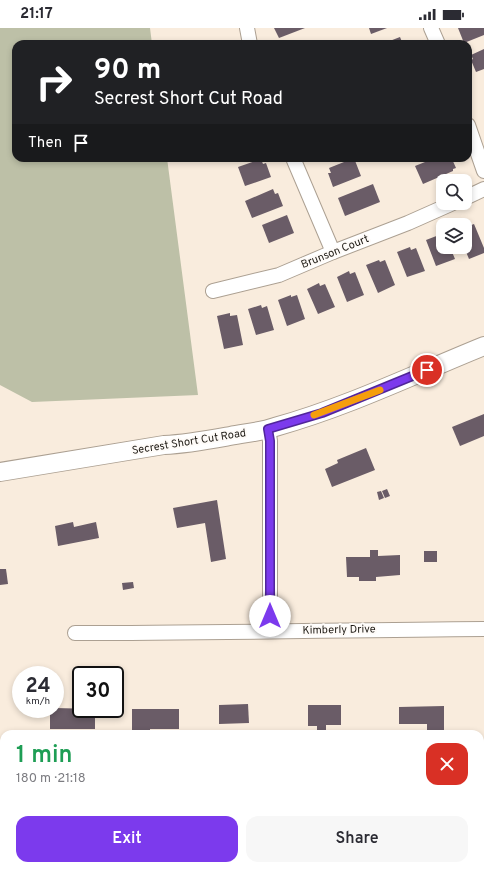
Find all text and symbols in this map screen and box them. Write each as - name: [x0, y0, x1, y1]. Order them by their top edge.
- text: 21:17: [20, 5, 53, 24]
- text: 90 m: [94, 53, 161, 89]
- icon: right: [28, 56, 80, 108]
- text: Secrest Short Cut Road: [94, 88, 283, 111]
- icon: arrive: [70, 132, 92, 154]
- text: Then: [28, 134, 62, 153]
- map controls: [436, 174, 472, 254]
- button: search: [436, 174, 472, 210]
- button: layers: [436, 218, 472, 254]
- street label: Brunson Court: [299, 232, 371, 272]
- pin: [410, 353, 444, 387]
- icon: arrive: [416, 359, 438, 381]
- street label: Secrest Short Cut Road: [131, 426, 247, 458]
- position arrow: [249, 595, 291, 637]
- street label: Kimberly Drive: [302, 622, 376, 638]
- speed limit sign: 30: [72, 666, 124, 718]
- text: 24: [25, 674, 51, 700]
- text: km/h: [26, 695, 50, 708]
- text: 1 min: [16, 741, 73, 771]
- button: close: [426, 743, 468, 785]
- text: 180 m · 21:18: [16, 771, 86, 787]
- button: Exit: [16, 816, 238, 862]
- button: Share: [246, 816, 468, 862]

